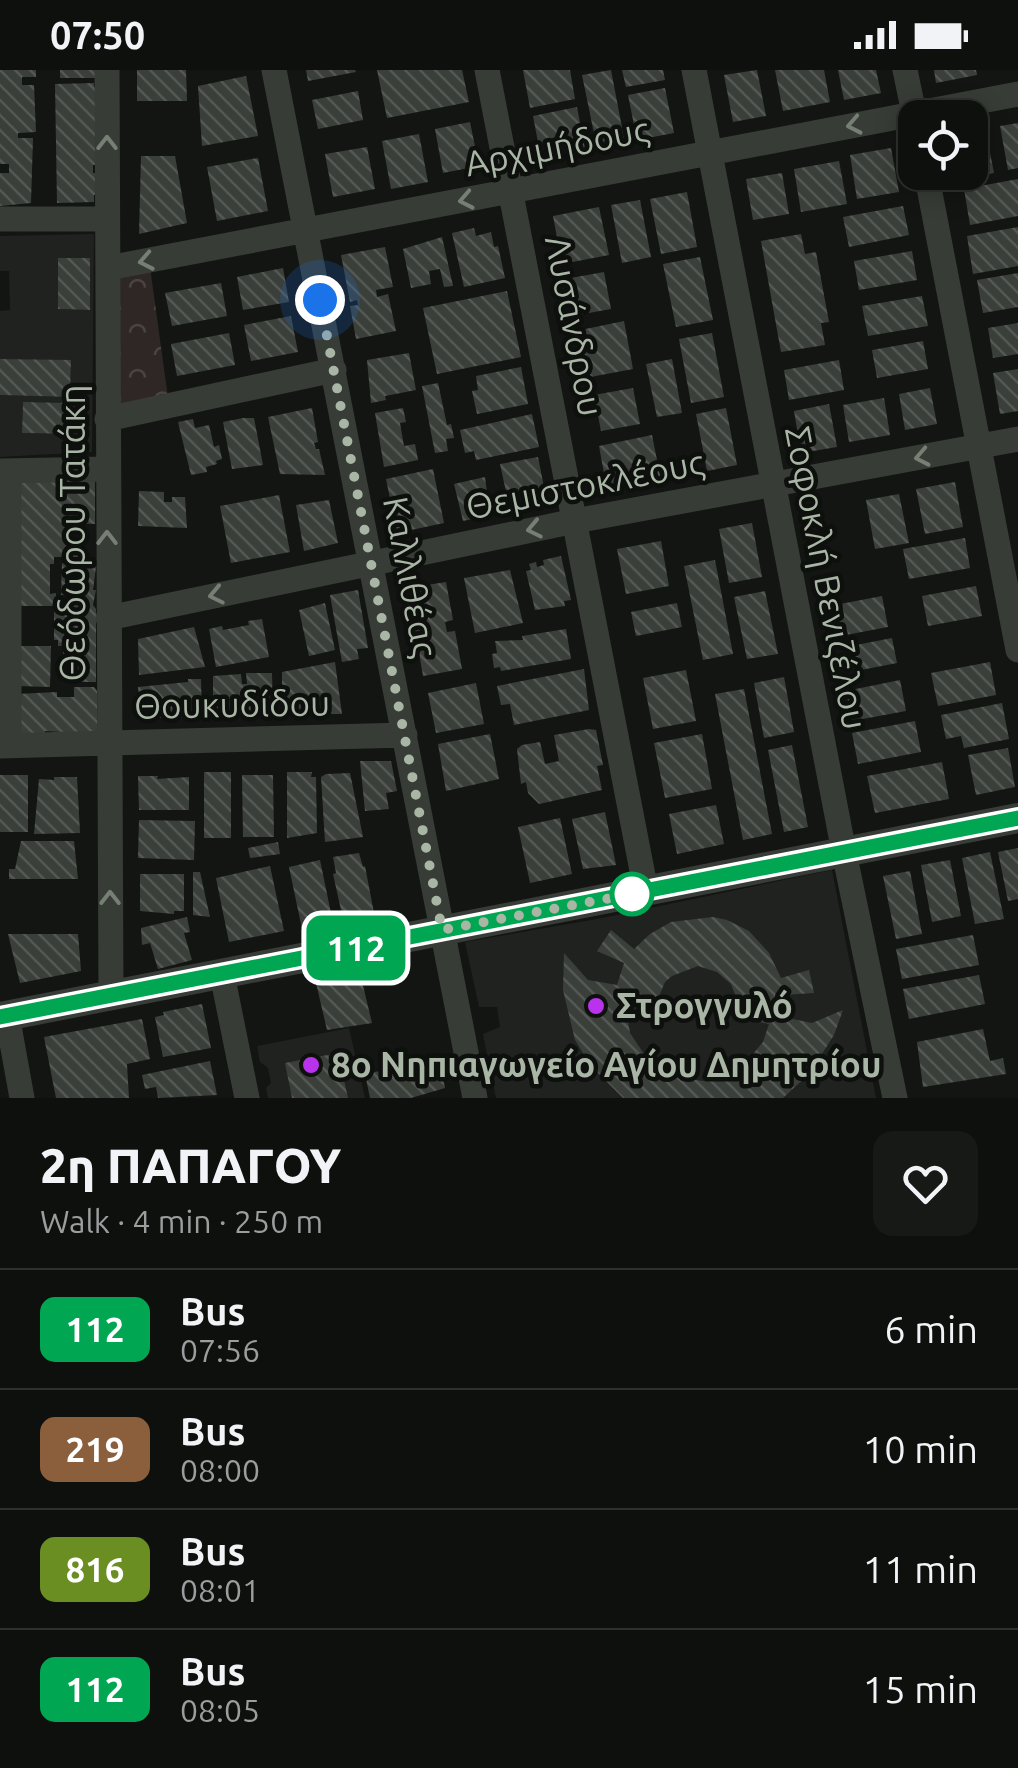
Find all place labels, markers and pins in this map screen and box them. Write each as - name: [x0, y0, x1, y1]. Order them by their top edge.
- unlabelled marker: [611, 873, 653, 915]
- place label: Στρογγυλό: [616, 985, 793, 1025]
- marker: Στρογγυλό: [585, 995, 607, 1017]
- place label: 8ο Νηπιαγωγείο Αγίου Δημητρίου: [331, 1044, 881, 1084]
- marker: 8ο Νηπιαγωγείο Αγίου Δημητρίου: [300, 1054, 322, 1076]

